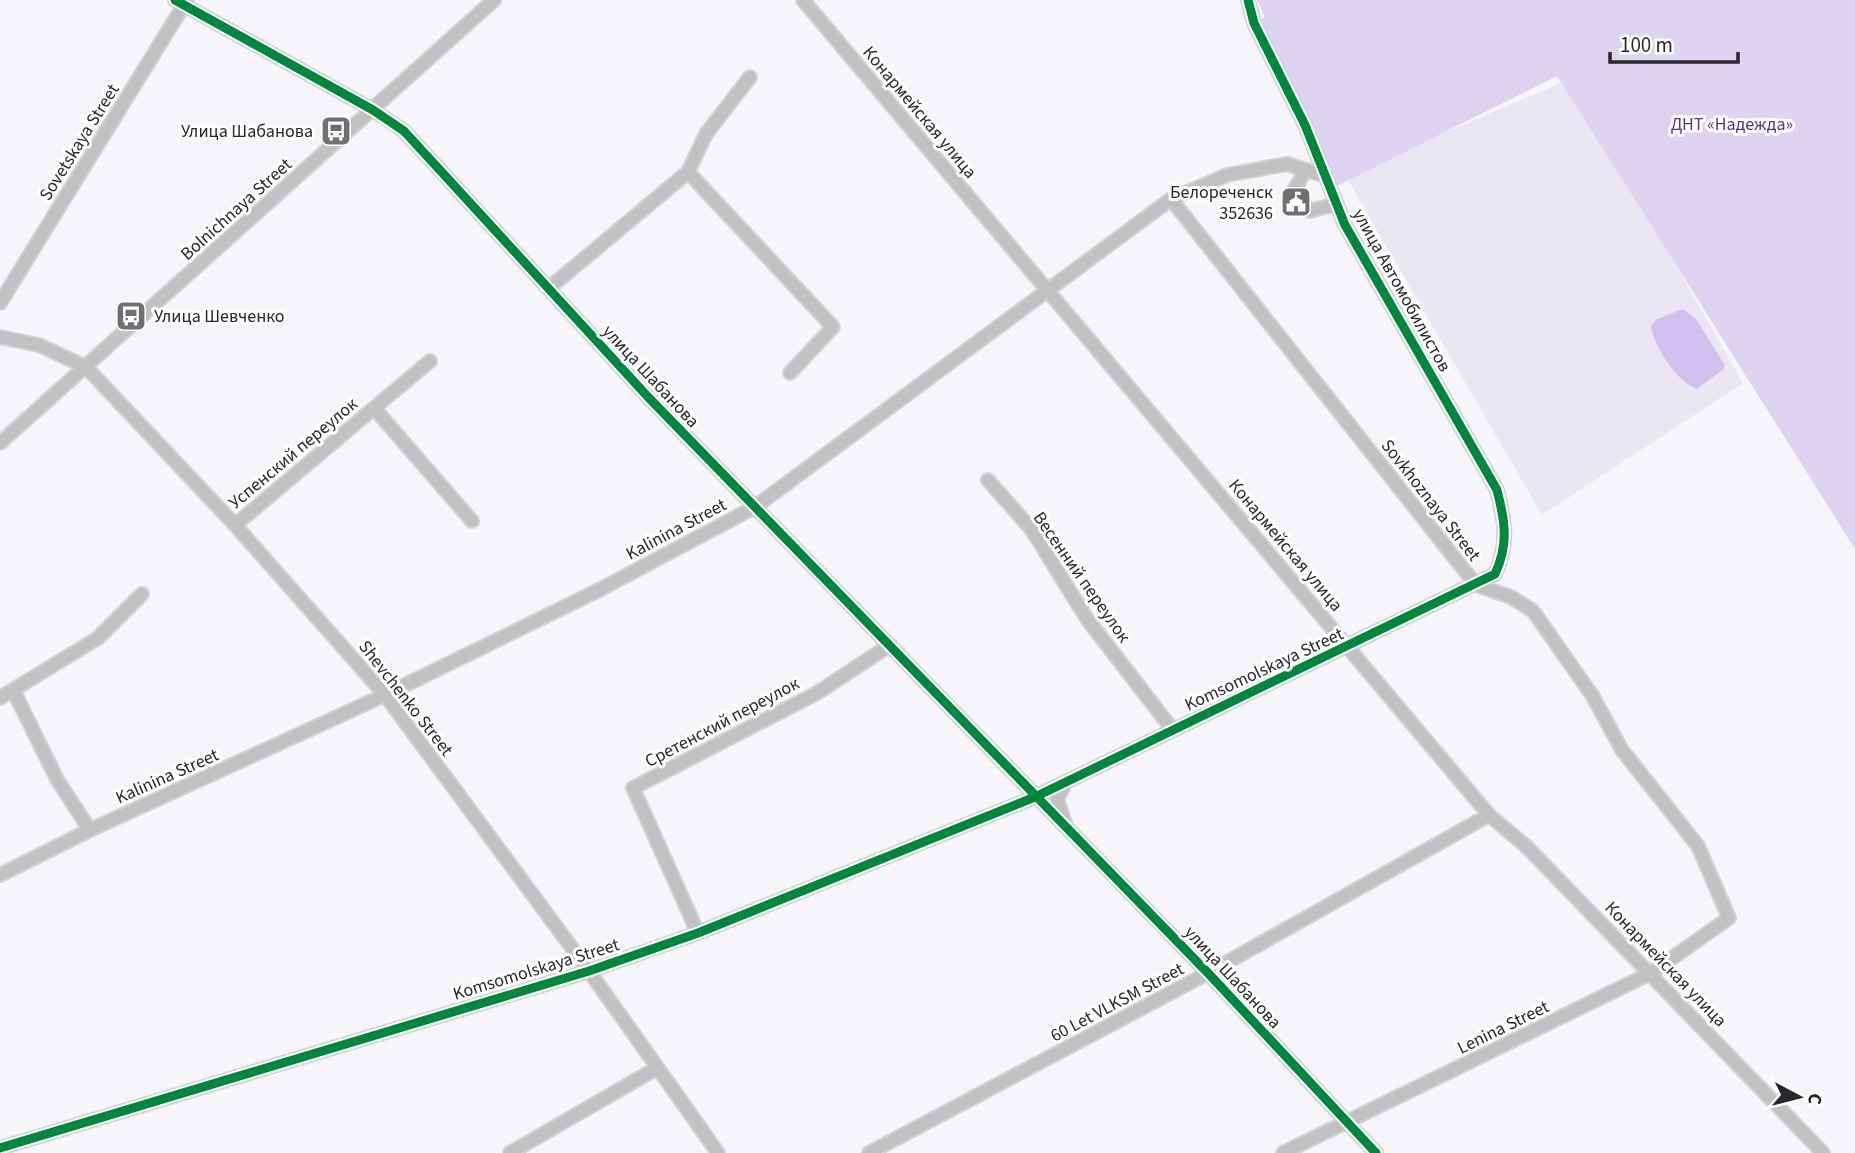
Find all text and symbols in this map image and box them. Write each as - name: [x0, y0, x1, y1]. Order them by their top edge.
- scale bar: [1610, 21, 1738, 65]
- text: 100 m: [1620, 30, 1673, 60]
- street label: Конармейская улица: [857, 41, 982, 184]
- street label: Sovetskaya Street: [33, 79, 125, 205]
- park label: ДНТ «Надежда»: [1671, 112, 1793, 137]
- bus stop icon: Улица Шабанова: [319, 114, 353, 148]
- place label: Улица Шабанова: [181, 119, 313, 144]
- street label: Bolnichnaya Street: [175, 153, 297, 266]
- place label: Белореченск 352636: [1170, 180, 1273, 226]
- public building icon: Белореченск 352636: [1279, 185, 1313, 219]
- street label: улица Автомобилистов: [1346, 204, 1457, 376]
- bus stop icon: Улица Шевченко: [114, 299, 148, 333]
- place label: Улица Шевченко: [154, 304, 285, 329]
- street label: улица Шабанова: [596, 319, 705, 433]
- street label: Успенский переулок: [224, 392, 363, 515]
- street label: Sovkhoznaya Street: [1375, 434, 1486, 566]
- street label: Конармейская улица: [1223, 474, 1348, 617]
- street label: Kalinina Street: [622, 492, 731, 566]
- street label: Весенний переулок: [1027, 507, 1136, 648]
- street label: Komsomolskaya Street: [1181, 622, 1348, 717]
- street label: Shevchenko Street: [352, 635, 459, 761]
- street label: Сретенский переулок: [641, 671, 804, 774]
- street label: Kalinina Street: [112, 743, 223, 810]
- street label: Конармейская улица: [1599, 896, 1732, 1033]
- street label: улица Шабанова: [1178, 920, 1287, 1034]
- street label: Komsomolskaya Street: [450, 932, 622, 1007]
- street label: 60 Let VLKSM Street: [1046, 957, 1189, 1048]
- street label: Lenina Street: [1453, 994, 1553, 1060]
- north arrow: [1764, 1062, 1834, 1132]
- text: С: [1800, 1092, 1828, 1106]

